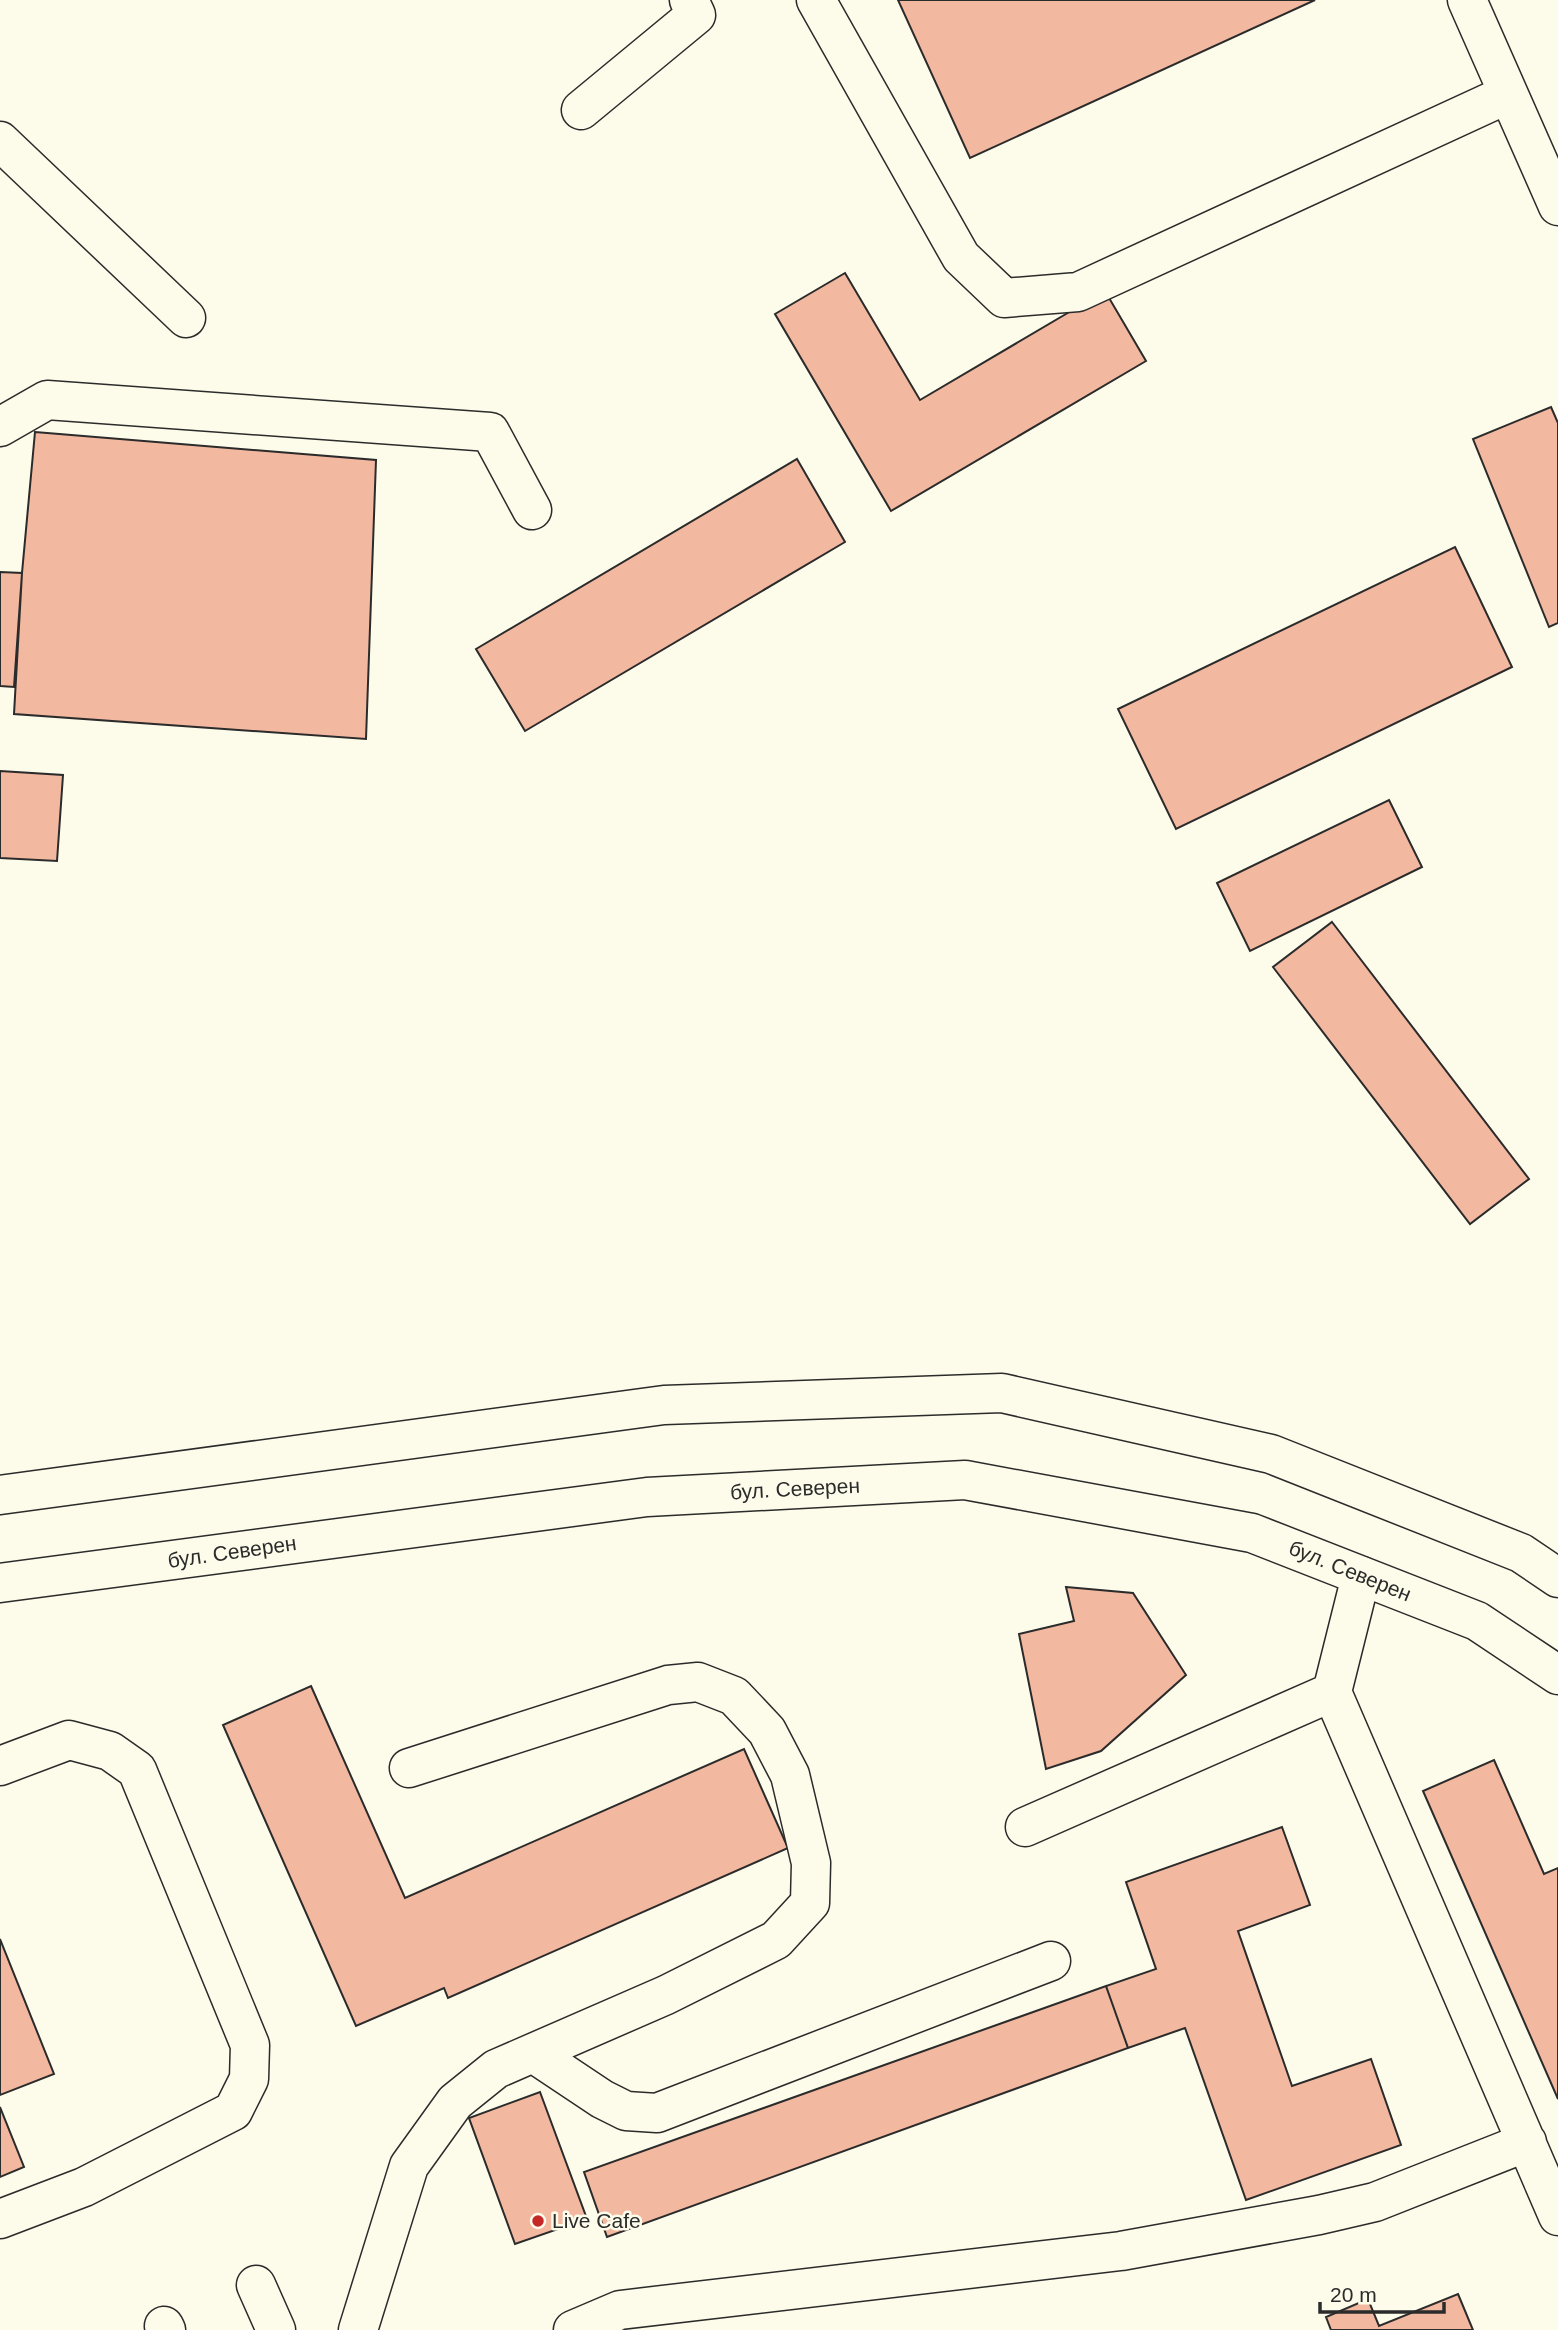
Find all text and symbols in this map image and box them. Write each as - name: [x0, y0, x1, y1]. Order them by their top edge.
- street label: бул. Северен: [729, 1474, 860, 1503]
- street label: бул. Северен: [166, 1531, 298, 1572]
- street label: бул. Северен: [1286, 1536, 1415, 1606]
- place label: Live Cafe: [552, 2209, 641, 2232]
- marker: Live Cafe: [530, 2213, 546, 2229]
- scale bar: [1320, 2270, 1444, 2314]
- text: 20 m: [1330, 2283, 1377, 2306]

